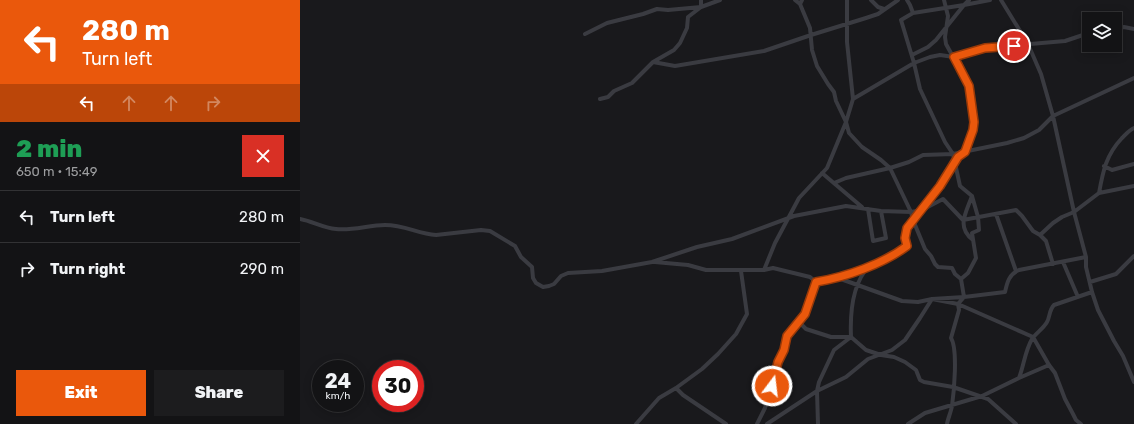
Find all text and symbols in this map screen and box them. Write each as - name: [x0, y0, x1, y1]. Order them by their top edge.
- map controls: [1082, 12, 1122, 52]
- button: layers: [1082, 12, 1122, 52]
- text: 280 m: [82, 14, 170, 47]
- icon: left: [16, 16, 68, 68]
- pin: [997, 29, 1031, 63]
- icon: arrive: [1003, 35, 1025, 57]
- text: Turn left: [82, 48, 152, 70]
- icon: left: [76, 92, 98, 114]
- icon: ahead: [118, 92, 140, 114]
- icon: ahead: [160, 92, 182, 114]
- icon: right: [202, 92, 224, 114]
- text: 2 min: [16, 135, 82, 163]
- button: close: [242, 135, 284, 177]
- text: 650 m · 15:49: [16, 164, 98, 179]
- icon: left: [16, 206, 38, 228]
- text: Turn left: [50, 208, 115, 226]
- text: 280 m: [239, 208, 284, 226]
- icon: right: [16, 258, 38, 280]
- text: Turn right: [50, 260, 125, 278]
- text: 290 m: [240, 260, 284, 278]
- speed limit sign: 30: [372, 360, 424, 412]
- position arrow: [751, 365, 793, 407]
- text: 24: [325, 369, 351, 393]
- button: Exit: [16, 370, 146, 416]
- button: Share: [154, 370, 284, 416]
- text: km/h: [326, 390, 350, 402]

